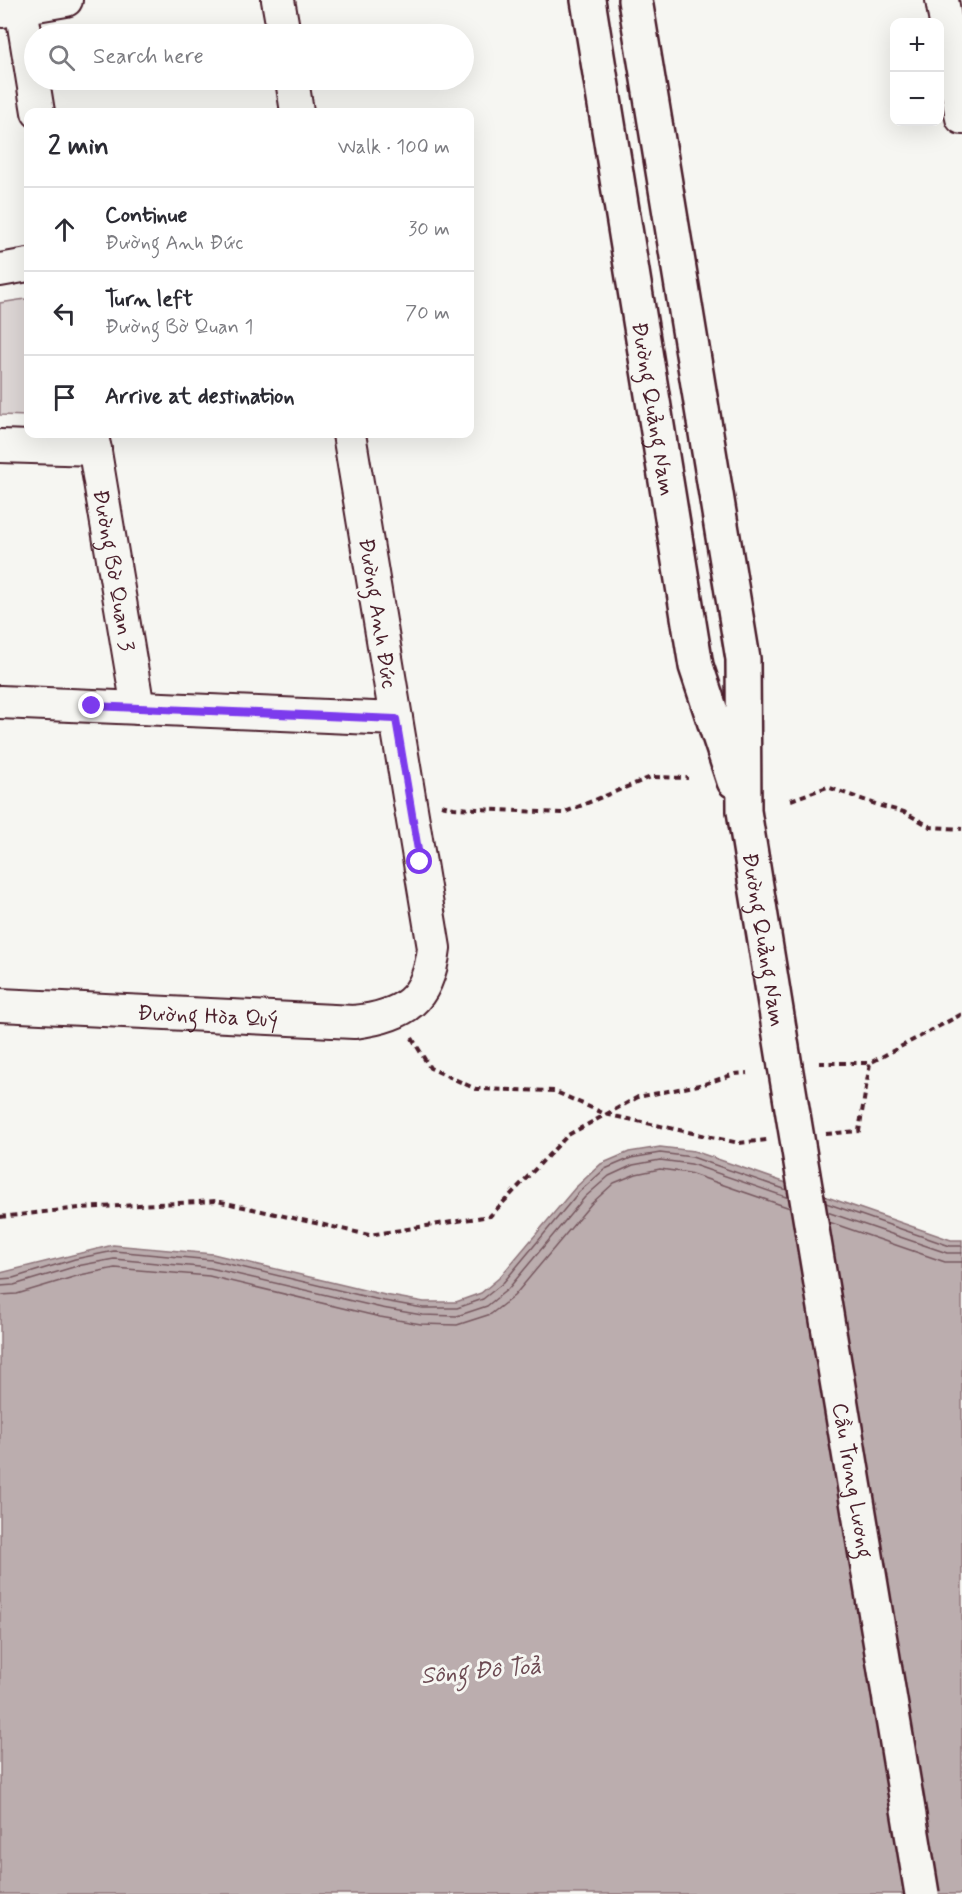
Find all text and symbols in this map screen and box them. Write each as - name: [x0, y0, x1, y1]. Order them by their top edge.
- map controls: [890, 18, 944, 126]
- button: +: [890, 18, 944, 72]
- search box: [24, 24, 474, 90]
- icon: search: [45, 41, 78, 74]
- text: Search here: [93, 43, 204, 71]
- button: −: [890, 72, 944, 126]
- text: 2 min: [48, 130, 109, 164]
- text: Walk · 100 m: [338, 134, 450, 161]
- text: Continue: [105, 202, 187, 230]
- icon: ahead: [48, 213, 81, 246]
- text: 30 m: [408, 216, 450, 243]
- text: Đường Anh Đức: [105, 230, 243, 257]
- text: Turn left: [105, 286, 193, 314]
- icon: left: [48, 297, 81, 330]
- text: 70 m: [405, 300, 450, 327]
- text: Đường Bờ Quan 1: [105, 314, 253, 341]
- street label: Đường Quảng Nam: [624, 320, 680, 498]
- icon: arrive: [48, 381, 81, 414]
- text: Arrive at destination: [105, 383, 295, 411]
- street label: Đường Bờ Quan 3: [86, 488, 140, 653]
- street label: Đường Anh Đức: [348, 536, 403, 691]
- route end: [78, 692, 104, 718]
- route start: [406, 848, 432, 874]
- street label: Đường Quảng Nam: [735, 851, 790, 1029]
- street label: Đường Hòa Quý: [137, 1000, 278, 1034]
- street label: Cầu Trung Lương: [825, 1401, 878, 1561]
- water label: Sông Đô Toả: [420, 1651, 543, 1695]

